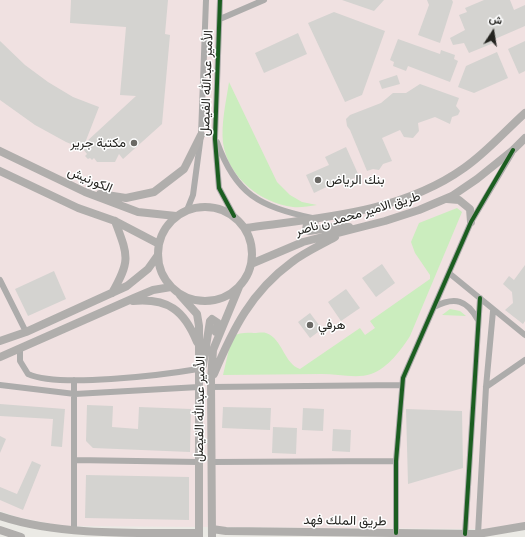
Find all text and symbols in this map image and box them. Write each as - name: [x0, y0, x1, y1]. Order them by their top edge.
- north arrow: [473, 12, 513, 52]
- text: ش: [488, 12, 503, 28]
- street label: الأمير عبدالله الفيصل: [197, 30, 217, 136]
- place label: مكتبة جرير: [70, 135, 126, 151]
- marker: مكتبة جرير: [129, 138, 139, 148]
- street label: الكورنيش: [65, 164, 115, 196]
- place label: بنك الرياض: [326, 172, 385, 188]
- marker: بنك الرياض: [313, 175, 323, 185]
- street label: طريق الامير محمد ن ناصر: [294, 189, 422, 239]
- place label: هرفي: [318, 317, 346, 333]
- marker: هرفي: [305, 320, 315, 330]
- street label: الأمير عبدالله الفيصل: [191, 356, 209, 462]
- street label: طريق الملك فهد: [303, 512, 387, 530]

